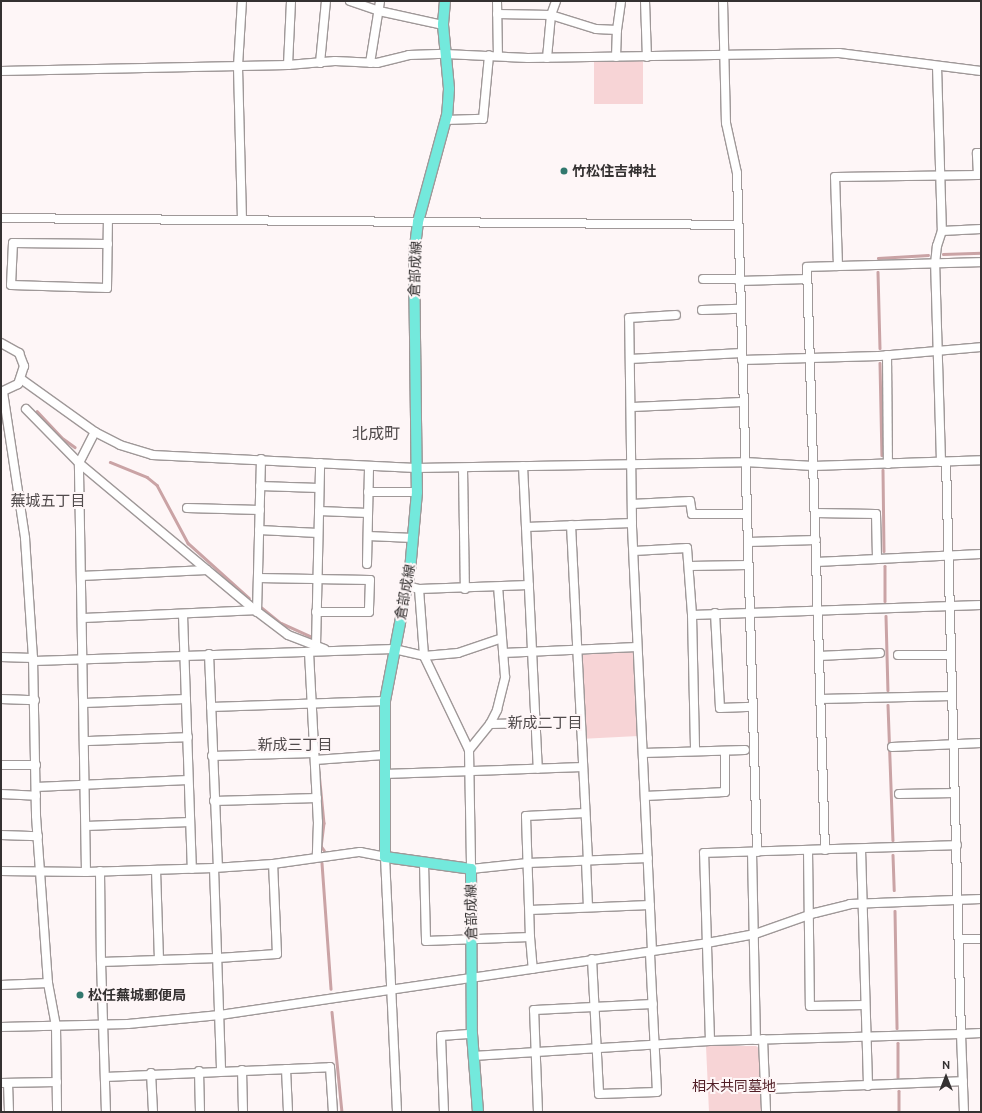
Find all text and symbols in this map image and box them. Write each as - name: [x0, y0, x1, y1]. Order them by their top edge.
- place label: 竹松住吉神社: [572, 163, 656, 179]
- marker: 竹松住吉神社: [559, 166, 569, 176]
- street label: 倉部成線: [406, 241, 424, 297]
- district label: 北成町: [352, 423, 400, 443]
- district label: 蕪城五丁目: [11, 492, 85, 510]
- street label: 倉部成線: [392, 563, 418, 621]
- district label: 新成二丁目: [508, 714, 582, 732]
- district label: 新成三丁目: [258, 736, 332, 754]
- street label: 倉部成線: [462, 884, 480, 940]
- place label: 松任蕪城郵便局: [88, 987, 186, 1003]
- marker: 松任蕪城郵便局: [75, 990, 85, 1000]
- north arrow: [926, 1057, 966, 1097]
- text: N: [942, 1059, 950, 1071]
- park label: 相木共同墓地: [692, 1078, 776, 1094]

